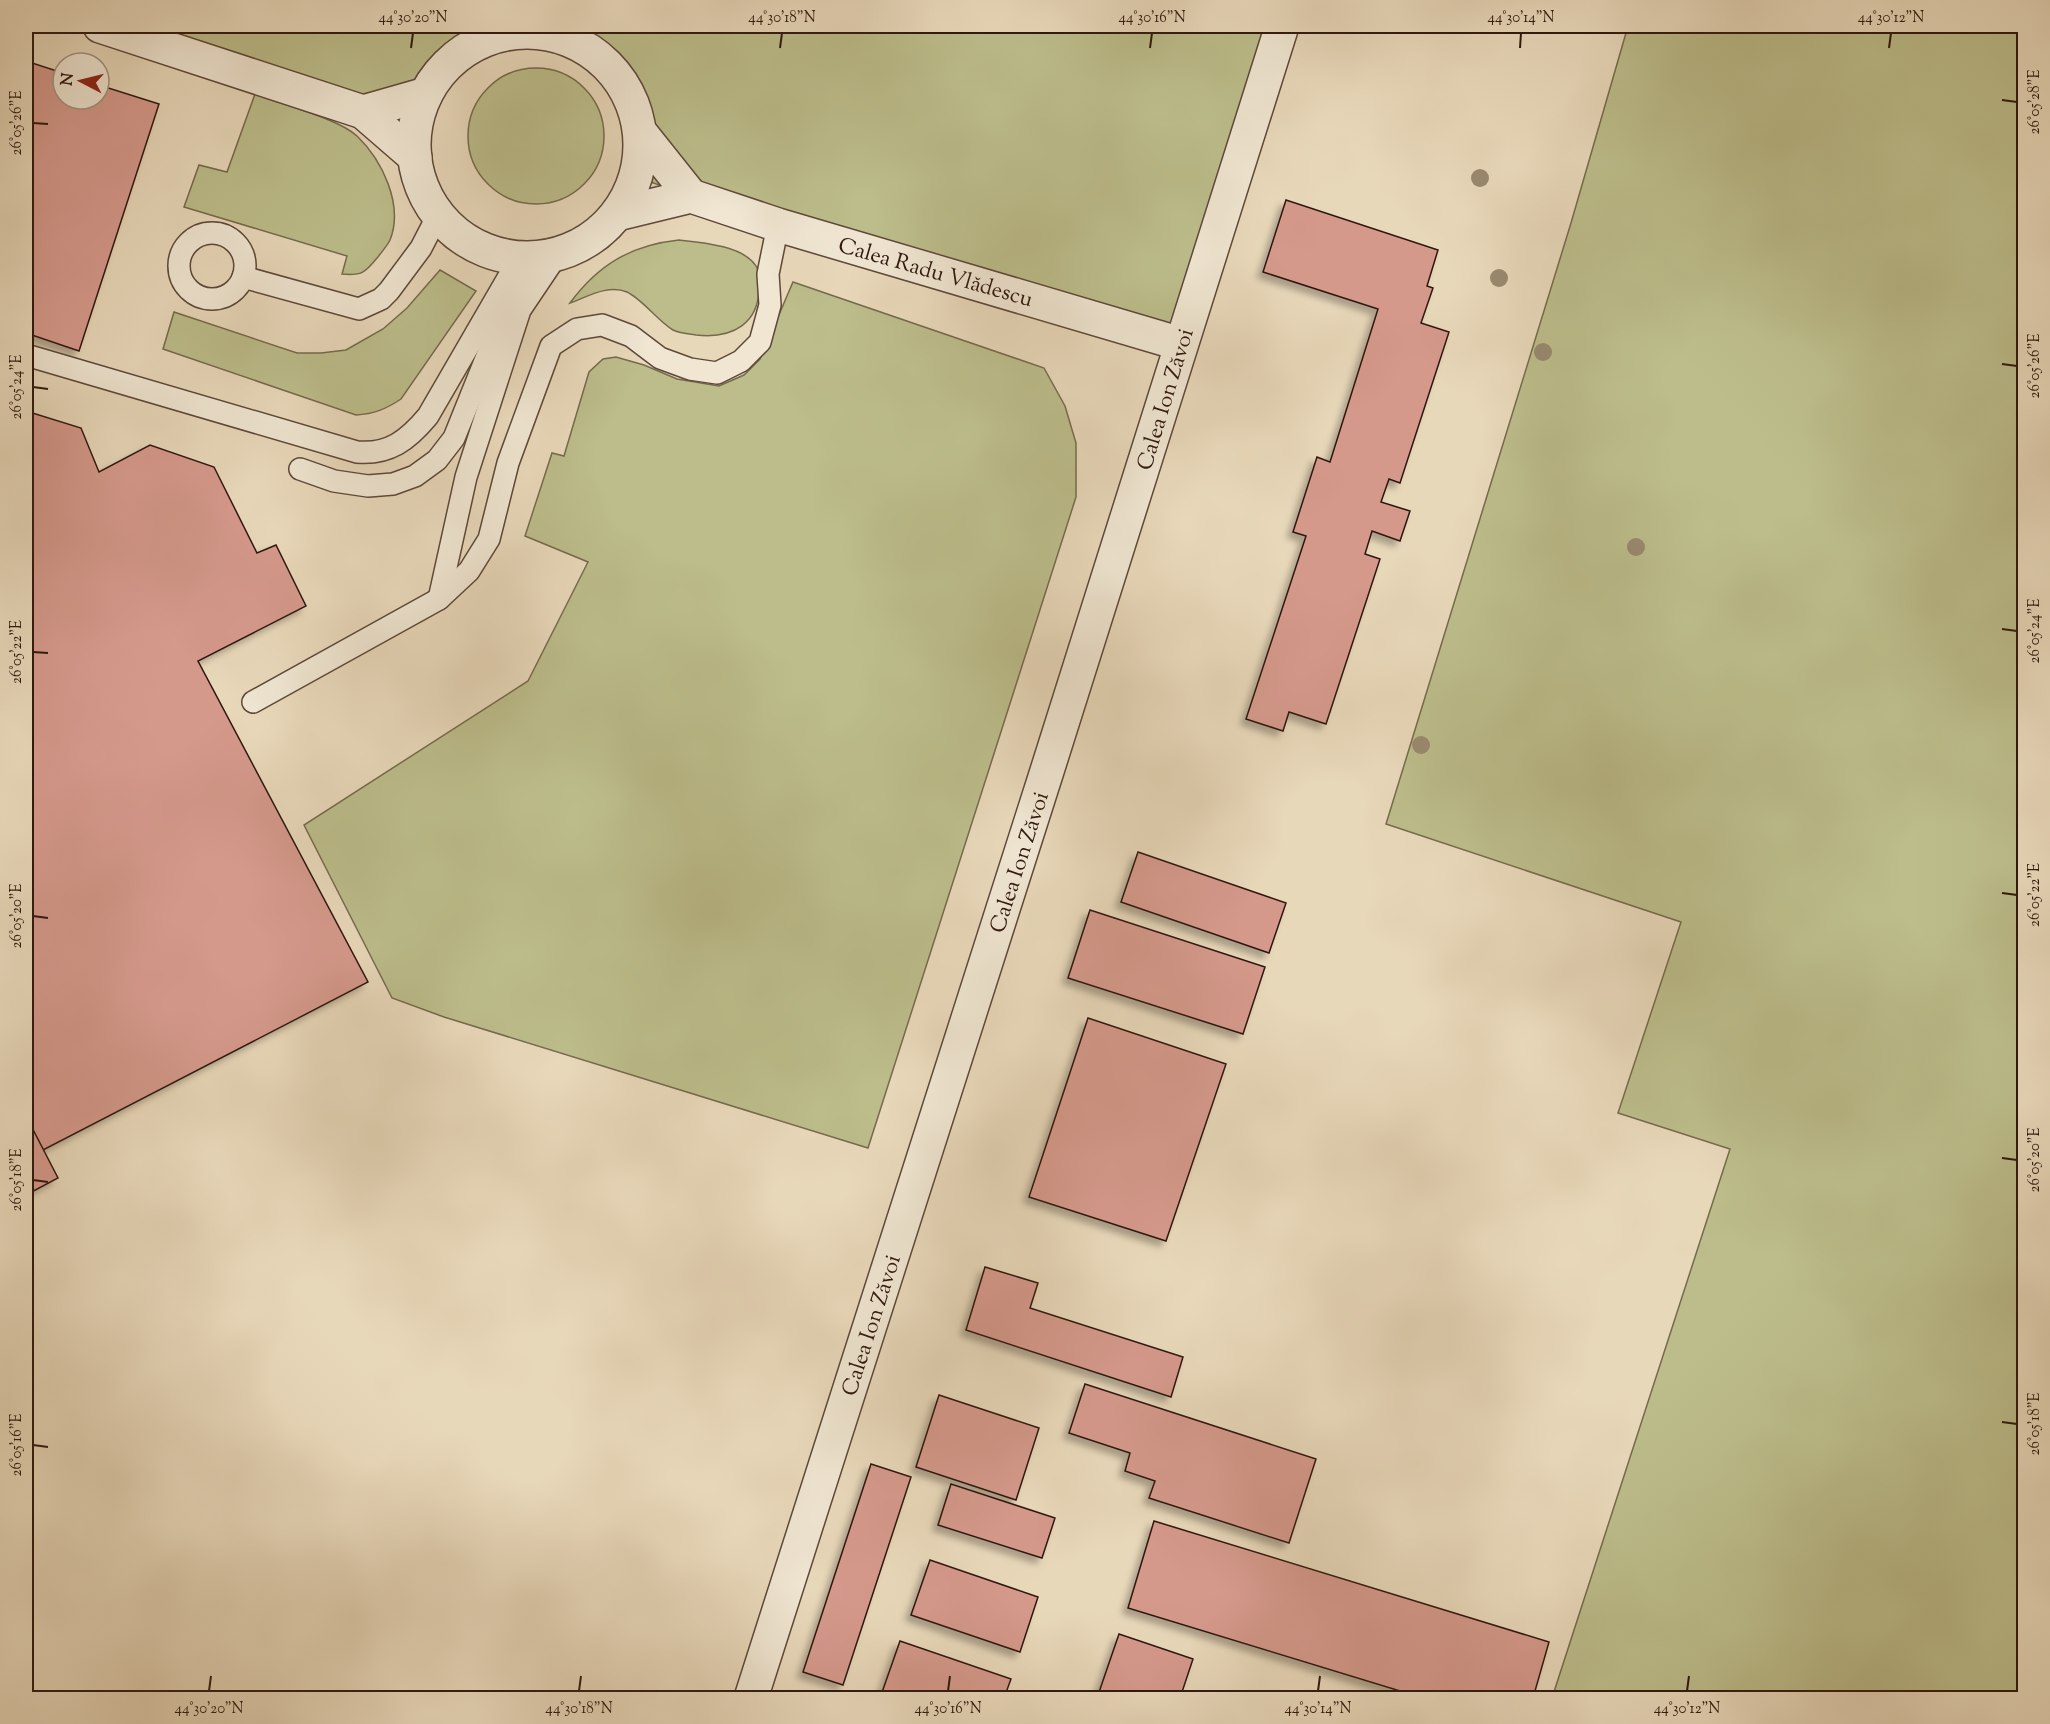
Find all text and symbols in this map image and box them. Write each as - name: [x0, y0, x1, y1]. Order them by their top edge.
- text: 44°30'20"N: [378, 8, 448, 29]
- text: 44°30'18"N: [748, 8, 816, 29]
- text: 44°30'16"N: [1118, 8, 1186, 29]
- text: 44°30'14"N: [1487, 8, 1555, 29]
- text: 44°30'12"N: [1858, 8, 1924, 29]
- north arrow: [51, 51, 111, 111]
- text: 26°05'28"E: [2025, 70, 2046, 134]
- text: N: [56, 72, 81, 87]
- text: 26°05'26"E: [7, 91, 28, 155]
- street label: Calea Radu Vlădescu: [834, 231, 1037, 317]
- street label: Calea Ion Zăvoi: [1130, 325, 1204, 475]
- text: 26°05'26"E: [2025, 334, 2046, 398]
- text: 26°05'24"E: [7, 355, 28, 419]
- text: 26°05'24"E: [2025, 599, 2046, 663]
- text: 26°05'22"E: [7, 620, 28, 684]
- street label: Calea Ion Zăvoi: [983, 788, 1059, 938]
- text: 26°05'22"E: [2025, 863, 2046, 927]
- text: 26°05'20"E: [7, 884, 28, 948]
- text: 26°05'20"E: [2025, 1128, 2046, 1192]
- text: 26°05'18"E: [7, 1148, 28, 1212]
- street label: Calea Ion Zăvoi: [835, 1251, 911, 1401]
- text: 26°05'18"E: [2025, 1392, 2046, 1456]
- text: 26°05'16"E: [7, 1413, 28, 1477]
- text: 44°30'20"N: [174, 1699, 244, 1720]
- text: 44°30'18"N: [545, 1699, 613, 1720]
- text: 44°30'16"N: [914, 1699, 982, 1720]
- text: 44°30'14"N: [1284, 1699, 1352, 1720]
- text: 44°30'12"N: [1654, 1699, 1720, 1720]

